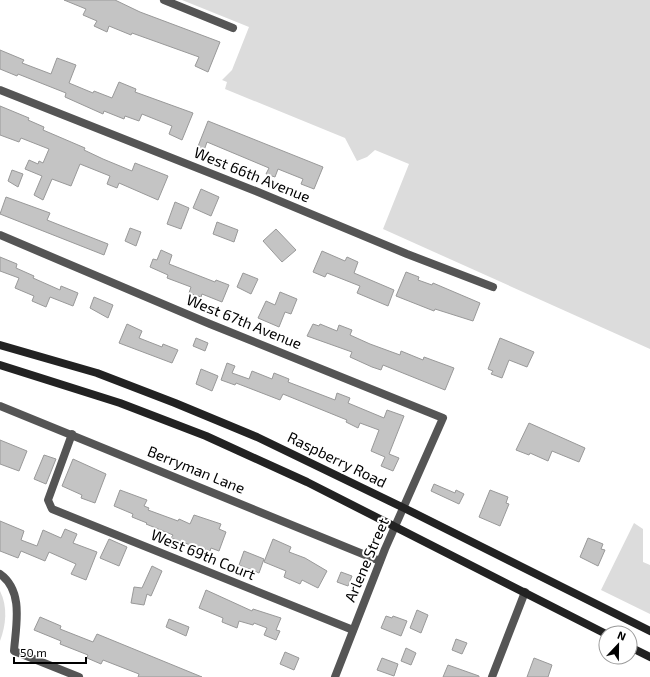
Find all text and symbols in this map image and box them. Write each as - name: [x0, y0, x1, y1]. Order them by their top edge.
- street label: West 66th Avenue: [192, 143, 313, 206]
- street label: West 67th Avenue: [184, 290, 305, 352]
- street label: Raspberry Road: [285, 427, 390, 491]
- street label: Berryman Lane: [145, 441, 248, 497]
- street label: Arlene Street: [340, 515, 392, 604]
- street label: West 69th Court: [149, 525, 258, 583]
- north arrow: [598, 625, 638, 665]
- text: N: [616, 628, 628, 643]
- scale bar: [14, 639, 86, 665]
- text: 50 m: [20, 645, 47, 659]

